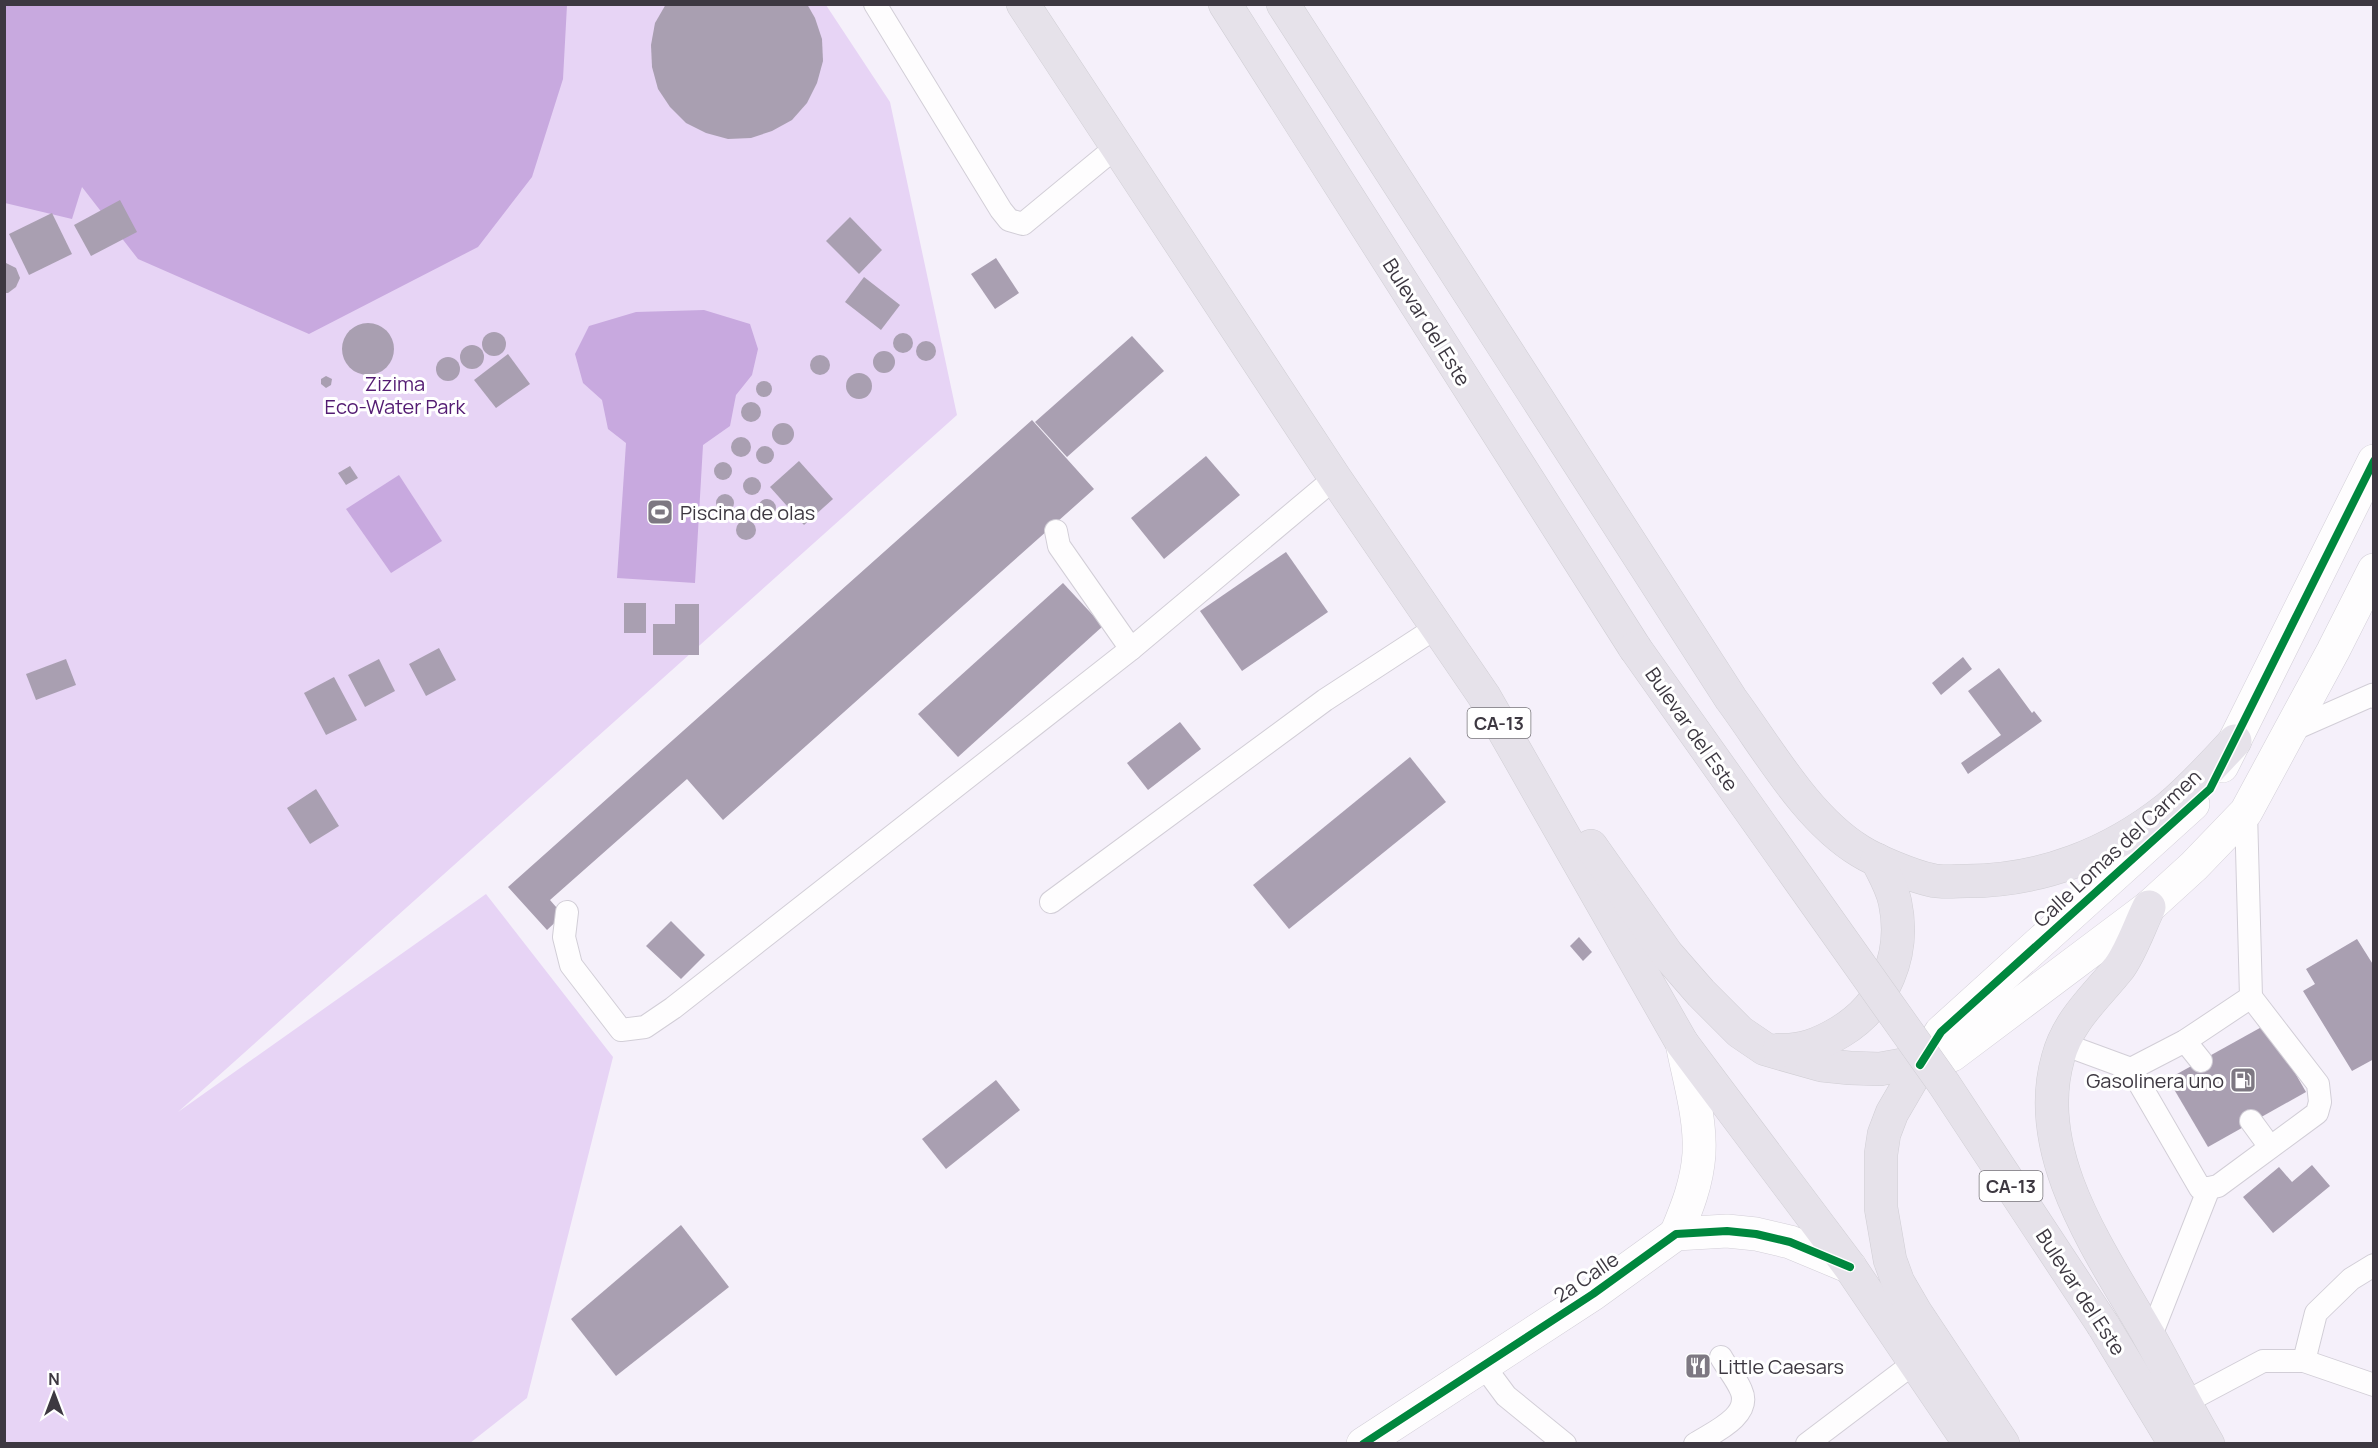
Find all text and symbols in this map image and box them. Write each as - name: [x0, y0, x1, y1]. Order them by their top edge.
- street label: Bulevar del Este: [1377, 253, 1477, 391]
- park label: Zizima Eco-Water Park: [325, 370, 466, 420]
- sports icon: Piscina de olas: [645, 497, 675, 527]
- place label: Piscina de olas: [680, 499, 815, 526]
- street label: Bulevar del Este: [1639, 662, 1745, 796]
- road number: CA-13: [1468, 708, 1530, 738]
- street label: Calle Lomas del Carmen: [2027, 763, 2207, 933]
- fuel station icon: Gasolinera uno: [2228, 1065, 2258, 1095]
- place label: Gasolinera uno: [2086, 1067, 2224, 1094]
- road number: CA-13: [1980, 1171, 2042, 1201]
- street label: Bulevar del Este: [2030, 1224, 2132, 1360]
- street label: 2a Calle: [1548, 1245, 1624, 1309]
- restaurant icon: Little Caesars: [1683, 1351, 1713, 1381]
- place label: Little Caesars: [1718, 1353, 1844, 1380]
- north arrow: [24, 1364, 84, 1424]
- text: N: [48, 1368, 60, 1390]

